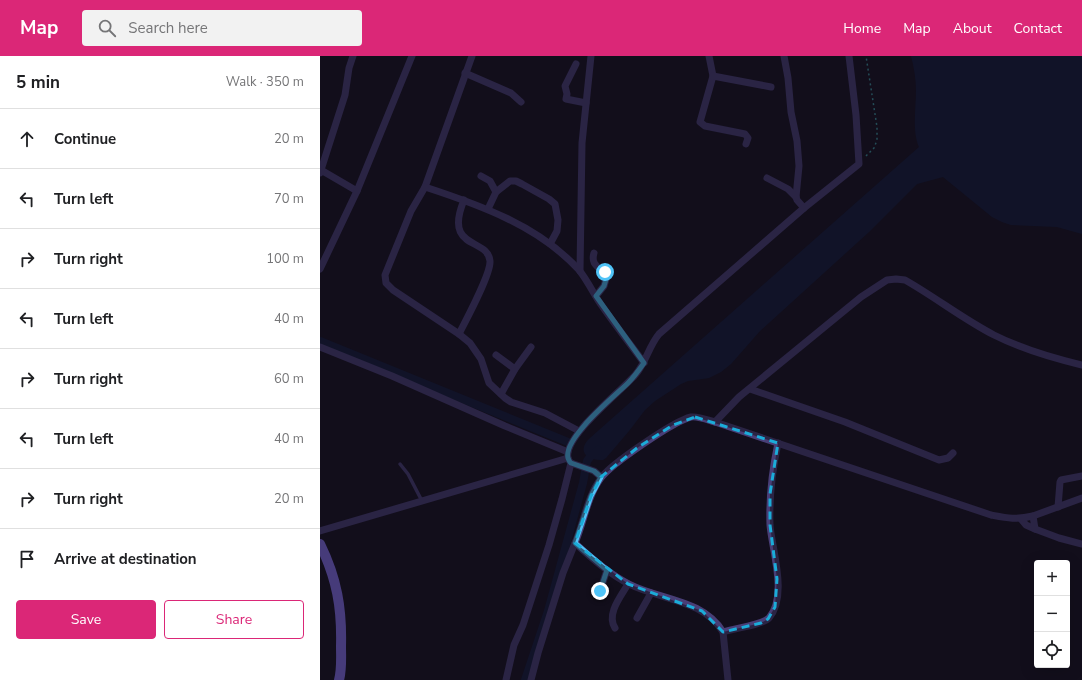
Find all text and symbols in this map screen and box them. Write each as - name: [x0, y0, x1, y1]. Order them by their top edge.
- search box: [82, 10, 362, 46]
- text: Map: [20, 15, 58, 41]
- icon: search: [96, 17, 118, 39]
- text: Search here: [128, 18, 208, 38]
- text: Home: [843, 19, 881, 38]
- text: Map: [903, 19, 931, 38]
- text: About: [953, 19, 992, 38]
- text: Contact: [1014, 19, 1062, 38]
- text: 5 min: [16, 71, 60, 94]
- text: Walk · 350 m: [226, 73, 304, 91]
- icon: ahead: [16, 128, 38, 150]
- text: Continue: [54, 129, 116, 149]
- text: 20 m: [274, 130, 304, 148]
- icon: left: [16, 188, 38, 210]
- text: Turn left: [54, 189, 113, 209]
- text: 70 m: [274, 190, 304, 208]
- icon: right: [16, 248, 38, 270]
- text: Turn right: [54, 249, 123, 269]
- text: 100 m: [266, 250, 304, 268]
- route start: [596, 263, 614, 281]
- icon: left: [16, 308, 38, 330]
- text: Turn left: [54, 309, 113, 329]
- text: 40 m: [274, 310, 304, 328]
- icon: right: [16, 368, 38, 390]
- text: Turn right: [54, 369, 123, 389]
- text: 60 m: [274, 370, 304, 388]
- icon: left: [16, 428, 38, 450]
- text: Turn left: [54, 429, 113, 449]
- text: 40 m: [274, 430, 304, 448]
- icon: right: [16, 488, 38, 510]
- text: Turn right: [54, 489, 123, 509]
- text: 20 m: [274, 490, 304, 508]
- icon: arrive: [16, 548, 38, 570]
- text: Arrive at destination: [54, 549, 197, 569]
- map controls: [1034, 560, 1070, 668]
- button: +: [1034, 560, 1070, 596]
- route end: [591, 582, 609, 600]
- button: −: [1034, 596, 1070, 632]
- button: Save: [16, 600, 156, 639]
- button: Share: [164, 600, 304, 639]
- button: locate: [1034, 632, 1070, 668]

